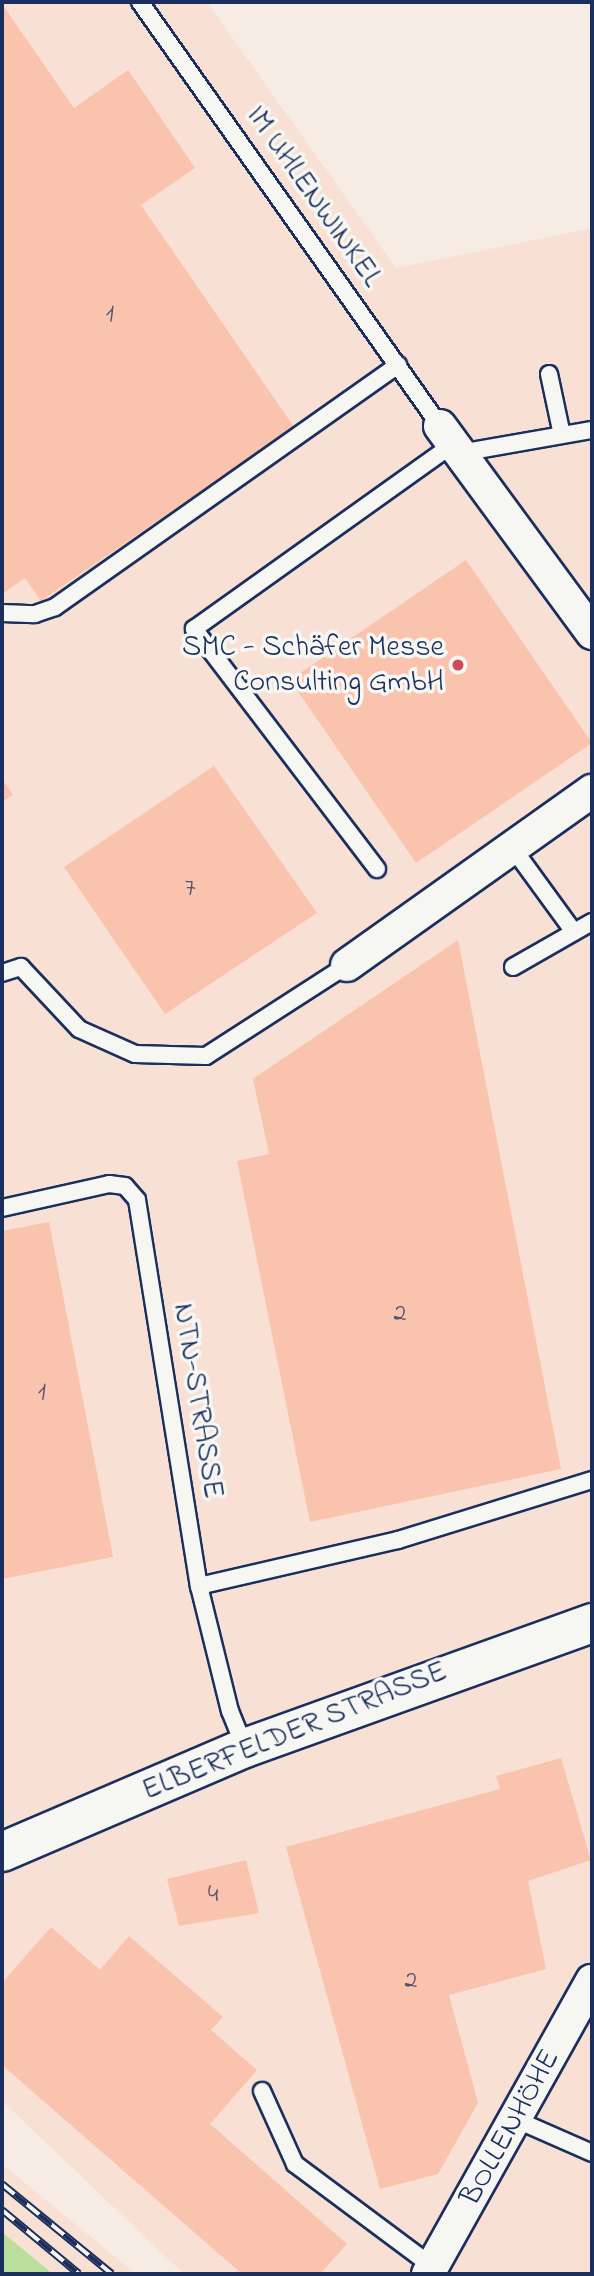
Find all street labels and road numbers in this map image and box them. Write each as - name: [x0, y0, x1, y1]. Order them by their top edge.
- street label: IM UHLENWINKEL: [237, 99, 389, 295]
- street label: NTN-STRASSE: [164, 1301, 230, 1501]
- street label: ELBERFELDER STRASSE: [137, 1654, 453, 1810]
- street label: BOLLENHÖHE: [453, 2043, 569, 2213]

